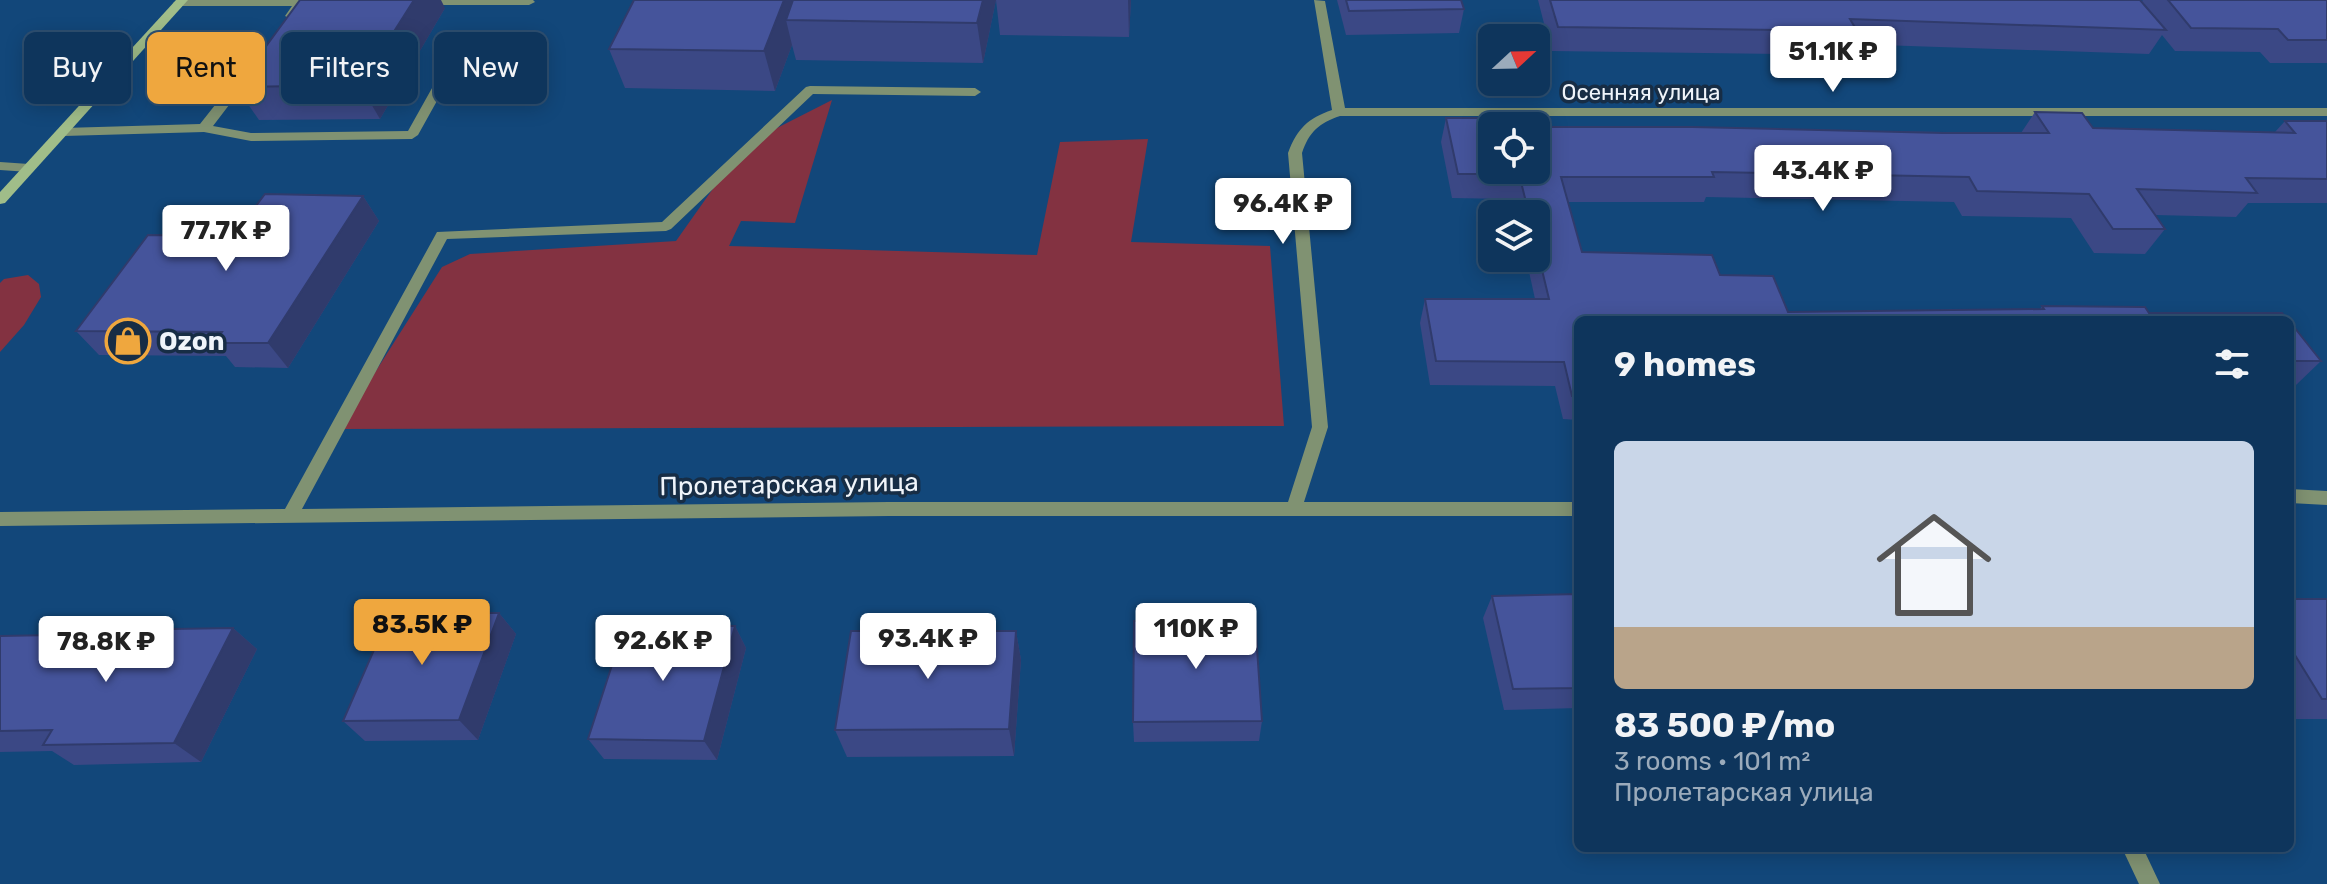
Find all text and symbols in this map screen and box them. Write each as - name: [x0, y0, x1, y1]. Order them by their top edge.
- north arrow: [1478, 24, 1550, 96]
- map controls: [1478, 24, 1550, 272]
- pin: 51.1K ₽: [1759, 26, 1907, 94]
- chip: Buy: [24, 32, 131, 104]
- chip: Rent: [147, 32, 265, 104]
- chip: Filters: [281, 32, 418, 104]
- chip: New: [434, 32, 547, 104]
- text: 51.1K ₽: [1788, 36, 1878, 67]
- street label: Осенняя улица: [1562, 79, 1720, 106]
- button: locate: [1478, 112, 1550, 184]
- pin: 43.4K ₽: [1749, 145, 1897, 213]
- text: 43.4K ₽: [1772, 155, 1874, 186]
- pin: 96.4K ₽: [1209, 178, 1357, 246]
- text: 96.4K ₽: [1233, 188, 1333, 219]
- button: layers: [1478, 200, 1550, 272]
- pin: 77.7K ₽: [152, 205, 300, 273]
- text: 77.7K ₽: [180, 215, 272, 246]
- shop icon: Ozon: [104, 317, 152, 365]
- place label: Ozon: [159, 326, 224, 357]
- icon: filters: [2210, 342, 2254, 386]
- text: 9 homes: [1614, 344, 1756, 385]
- street label: Пролетарская улица: [659, 467, 919, 502]
- icon: home: [1862, 493, 2006, 637]
- pin: 83.5K ₽: [348, 599, 496, 667]
- pin: 110K ₽: [1131, 603, 1261, 671]
- text: 83.5K ₽: [372, 609, 472, 640]
- pin: 93.4K ₽: [854, 613, 1002, 681]
- text: 110K ₽: [1154, 613, 1238, 644]
- pin: 92.6K ₽: [589, 615, 737, 683]
- pin: 78.8K ₽: [32, 616, 180, 684]
- text: 93.4K ₽: [878, 623, 978, 654]
- text: 92.6K ₽: [613, 625, 713, 656]
- text: 78.8K ₽: [57, 626, 155, 657]
- text: 83 500 ₽/mo: [1614, 705, 1835, 746]
- text: 3 rooms · 101 m²: [1614, 746, 1810, 777]
- text: Пролетарская улица: [1614, 777, 1874, 808]

